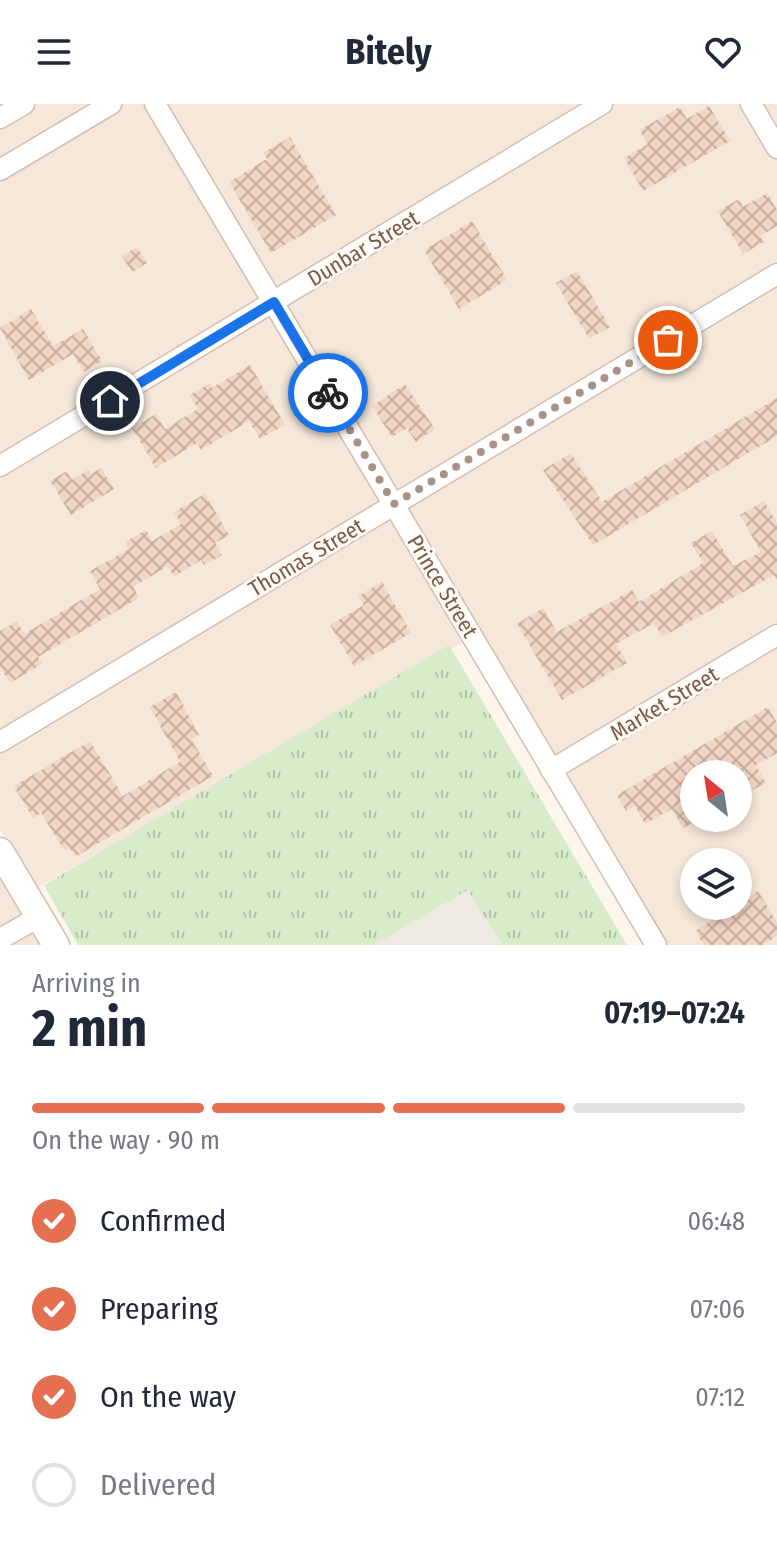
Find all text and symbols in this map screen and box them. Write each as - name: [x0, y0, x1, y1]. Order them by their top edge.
- icon: menu: [32, 30, 76, 74]
- text: Bitely: [345, 30, 432, 74]
- icon: heart: [701, 30, 745, 74]
- street label: Dunbar Street: [303, 204, 425, 292]
- pin: [634, 306, 702, 374]
- icon: bag: [646, 318, 690, 362]
- courier: [288, 353, 368, 433]
- pin: [76, 367, 144, 435]
- icon: bike: [306, 371, 350, 415]
- icon: home: [88, 379, 132, 423]
- street label: Thomas Street: [244, 512, 369, 602]
- street label: Prince Street: [401, 530, 484, 643]
- street label: Market Street: [605, 660, 724, 746]
- north arrow: [680, 760, 752, 832]
- map controls: [680, 760, 752, 920]
- button: layers: [680, 848, 752, 920]
- text: Arriving in: [32, 968, 141, 999]
- text: 07:19–07:24: [604, 995, 745, 1031]
- text: 2 min: [32, 997, 147, 1060]
- text: On the way · 90 m: [32, 1125, 220, 1156]
- icon: check: [32, 1199, 76, 1243]
- text: Confirmed: [100, 1203, 226, 1239]
- text: 06:48: [688, 1206, 745, 1237]
- icon: check: [32, 1287, 76, 1331]
- text: Preparing: [100, 1291, 218, 1327]
- text: 07:06: [689, 1294, 745, 1325]
- icon: check: [32, 1375, 76, 1419]
- text: On the way: [100, 1379, 236, 1415]
- text: 07:12: [695, 1382, 745, 1413]
- text: Delivered: [100, 1467, 216, 1503]

